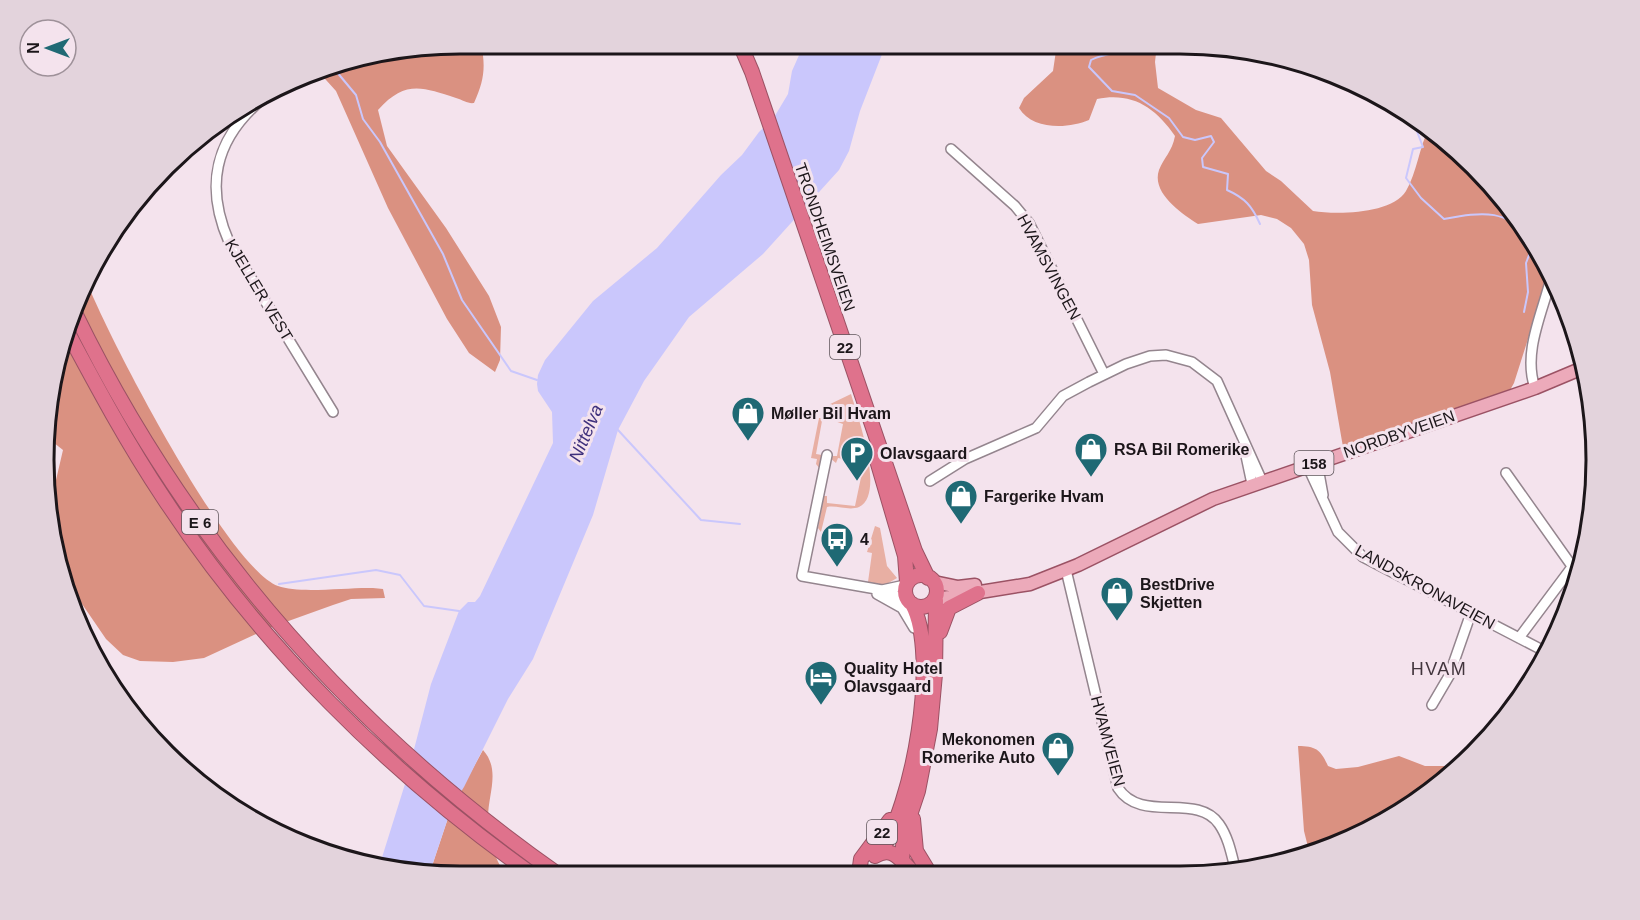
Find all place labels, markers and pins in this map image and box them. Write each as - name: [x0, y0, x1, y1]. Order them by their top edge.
- shop icon: Møller Bil Hvam: [730, 395, 766, 442]
- place label: Møller Bil Hvam: [771, 405, 891, 422]
- shop icon: RSA Bil Romerike: [1073, 431, 1109, 478]
- parking icon: Olavsgaard: [839, 435, 875, 482]
- place label: RSA Bil Romerike: [1114, 441, 1250, 458]
- place label: Olavsgaard: [880, 445, 967, 462]
- shop icon: Fargerike Hvam: [943, 478, 979, 525]
- place label: Fargerike Hvam: [984, 488, 1104, 505]
- bus stop icon: 4: [819, 521, 855, 568]
- place label: 4: [860, 531, 869, 548]
- shop icon: BestDrive Skjetten: [1099, 575, 1135, 622]
- place label: BestDrive Skjetten: [1140, 576, 1215, 611]
- hotel icon: Quality Hotel Olavsgaard: [803, 659, 839, 706]
- place label: Quality Hotel Olavsgaard: [844, 660, 943, 695]
- shop icon: Mekonomen Romerike Auto: [1040, 730, 1076, 777]
- place label: Mekonomen Romerike Auto: [922, 731, 1035, 766]

